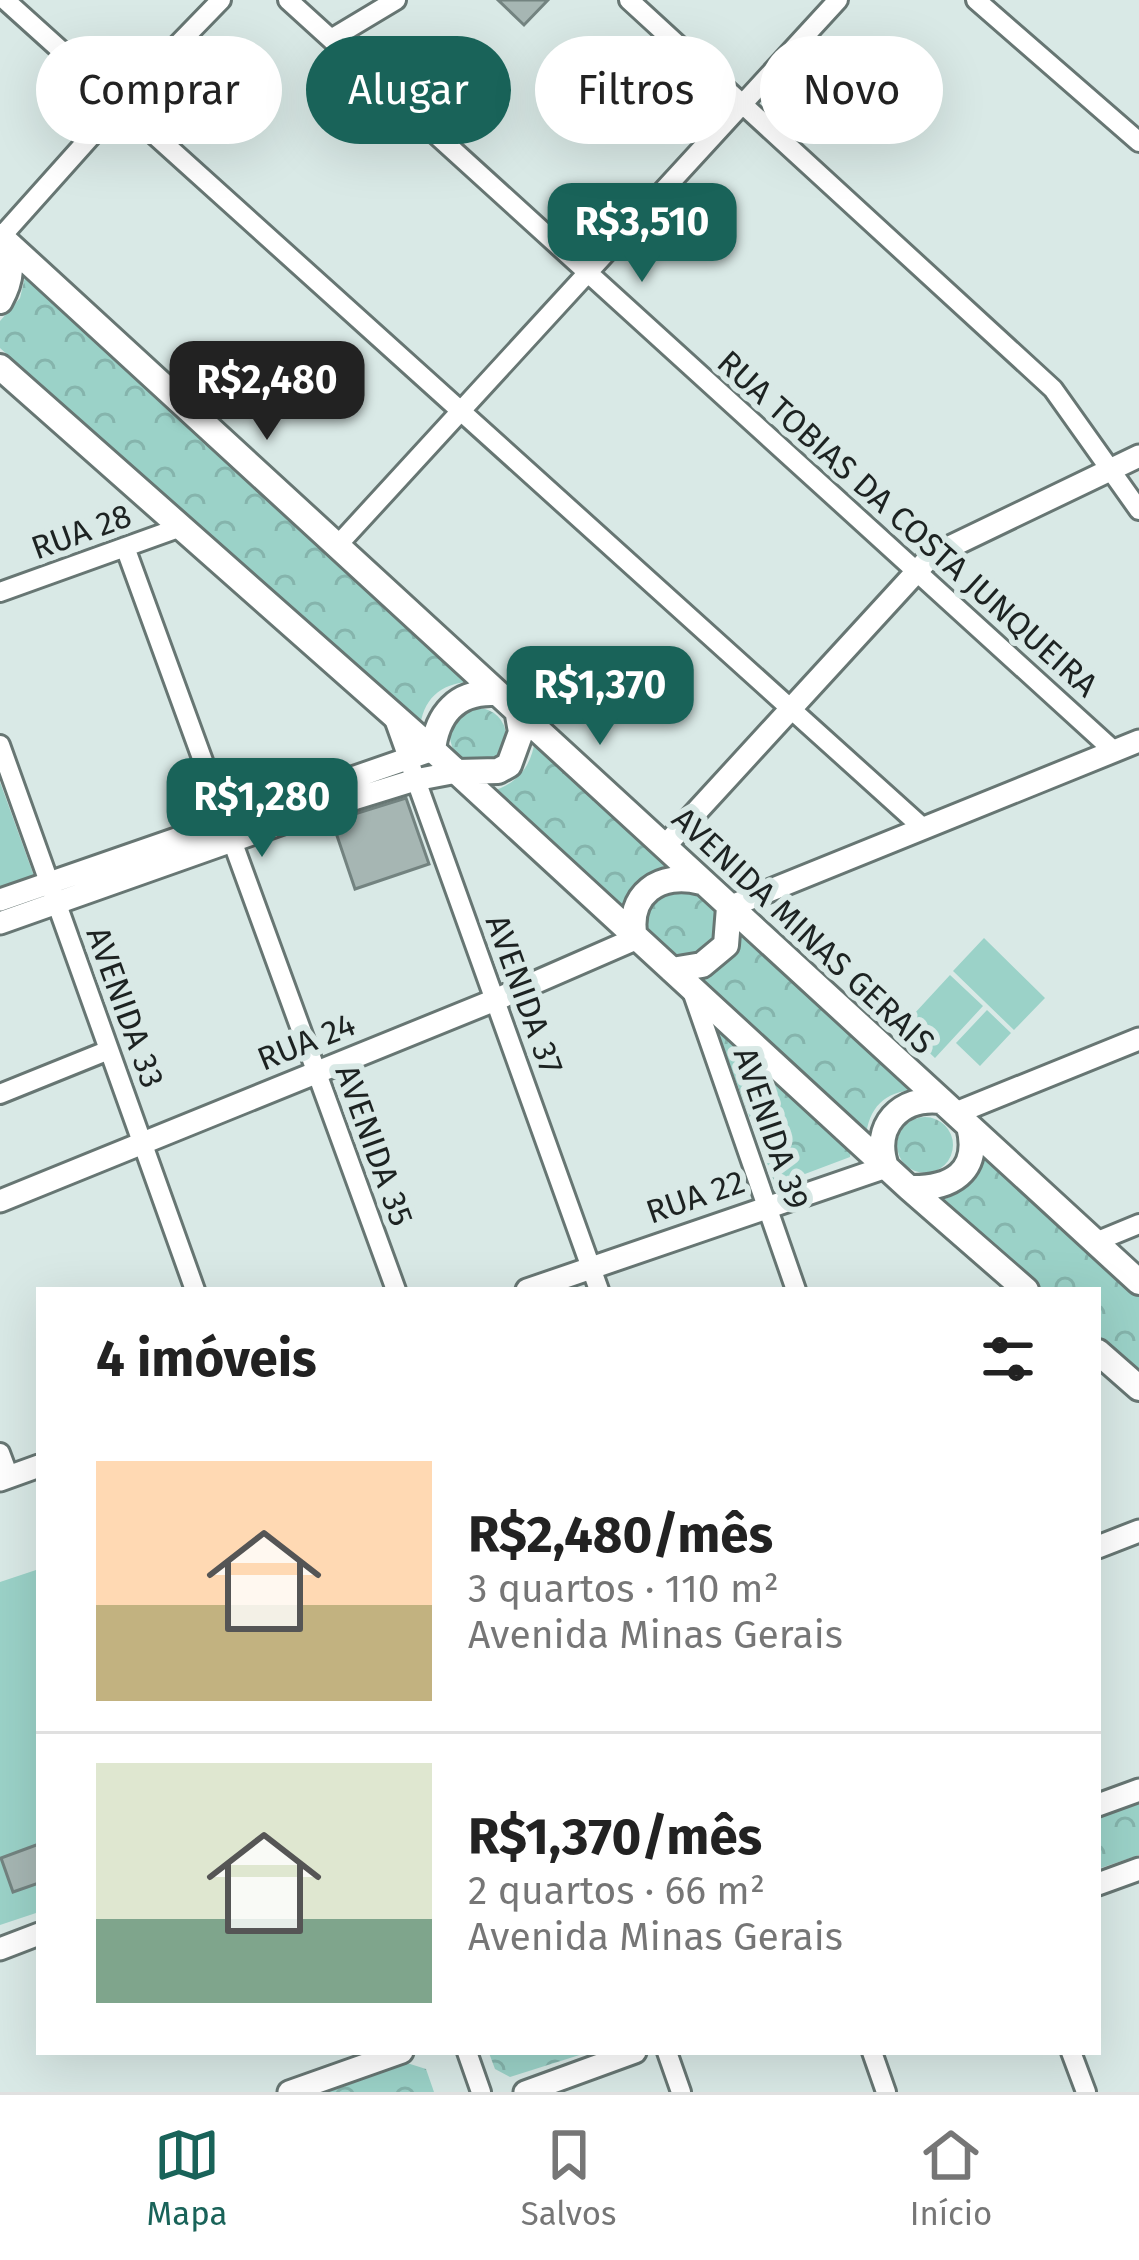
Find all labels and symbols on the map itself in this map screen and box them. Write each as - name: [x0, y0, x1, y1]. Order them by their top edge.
- pin: R$3,510: [531, 183, 753, 285]
- pin: R$2,480: [156, 341, 378, 443]
- street label: RUA TOBIAS DA COSTA JUNQUEIRA: [709, 342, 1106, 705]
- street label: RUA 28: [26, 495, 137, 568]
- pin: R$1,370: [489, 646, 711, 748]
- pin: R$1,280: [151, 758, 373, 860]
- street label: AVENIDA MINAS GERAIS: [664, 799, 943, 1063]
- street label: AVENIDA 37: [477, 909, 571, 1079]
- street label: AVENIDA 33: [77, 921, 173, 1093]
- street label: RUA 24: [252, 1004, 361, 1080]
- street label: AVENIDA 39: [725, 1042, 817, 1215]
- street label: AVENIDA 35: [326, 1059, 422, 1231]
- street label: RUA 22: [641, 1161, 750, 1232]

